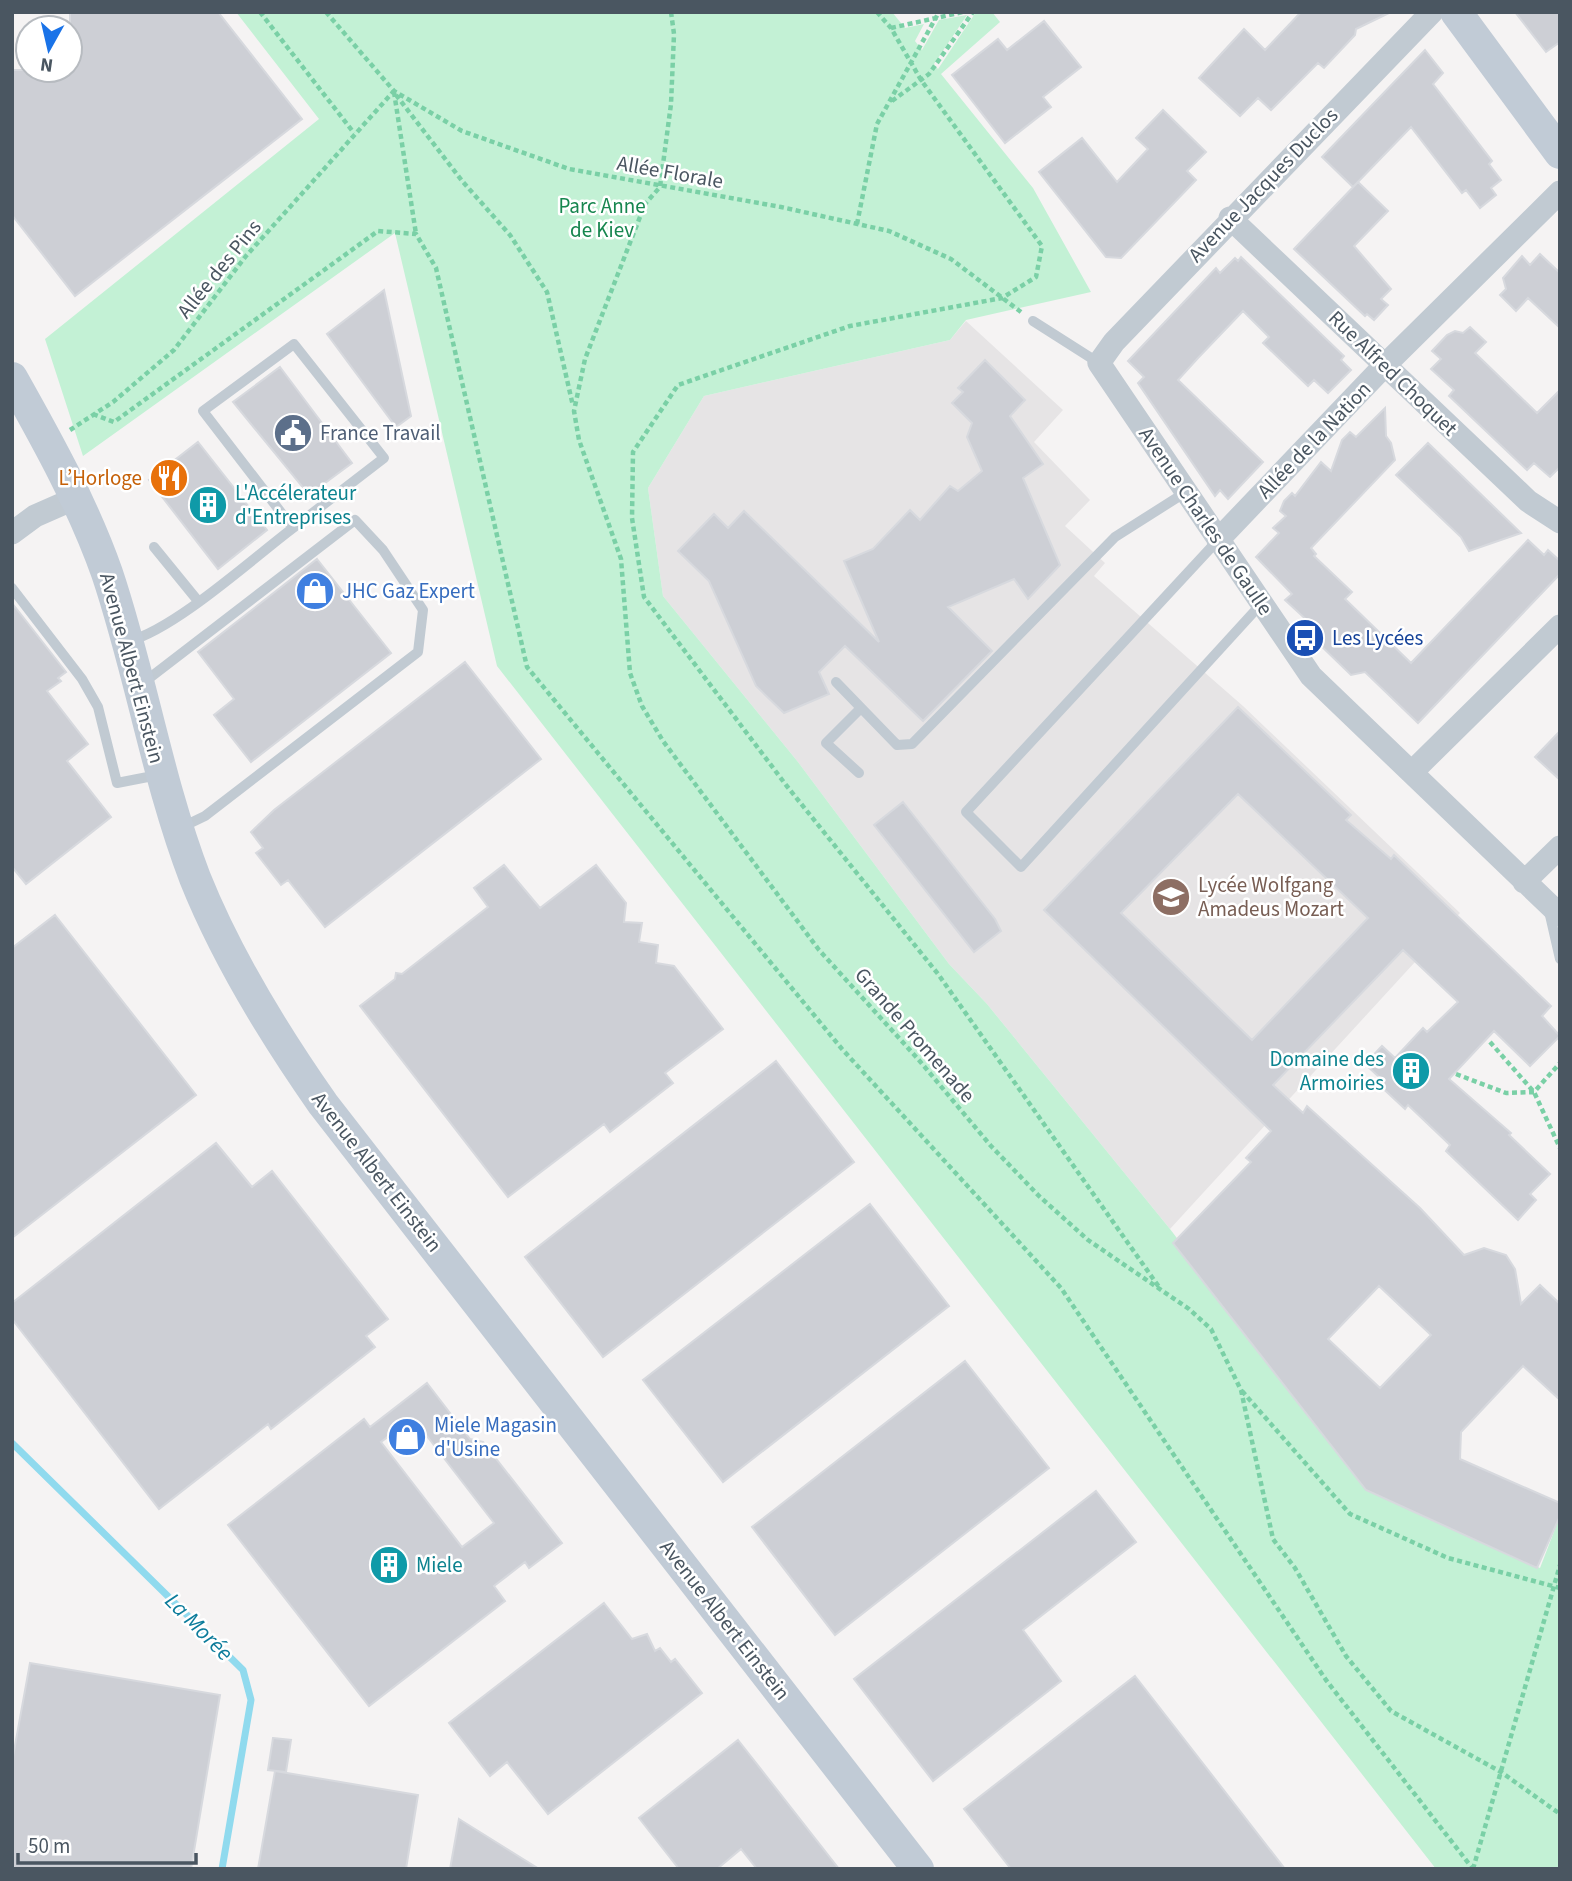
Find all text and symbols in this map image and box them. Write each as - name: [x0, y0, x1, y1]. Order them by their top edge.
- north arrow: [14, 14, 84, 84]
- text: N: [39, 50, 55, 79]
- street label: Avenue Jacques Duclos: [1181, 101, 1345, 269]
- street label: Allée Florale: [615, 148, 725, 196]
- park label: Parc Anne de Kiev: [558, 191, 646, 245]
- street label: Allée des Pins: [170, 213, 268, 325]
- street label: Rue Alfred Choquet: [1322, 303, 1464, 443]
- street label: Allée de la Nation: [1250, 375, 1378, 505]
- public building icon: France Travail: [272, 412, 314, 454]
- place label: France Travail: [320, 418, 441, 448]
- street label: Avenue Charles de Gaulle: [1132, 421, 1280, 621]
- restaurant icon: L’Horloge: [148, 457, 190, 499]
- place label: L’Horloge: [58, 463, 142, 493]
- place label: L'Accélerateur d'Entreprises: [235, 478, 357, 532]
- building icon: L'Accélerateur d'Entreprises: [187, 484, 229, 526]
- street label: Avenue Albert Einstein: [92, 569, 172, 767]
- shop icon: JHC Gaz Expert: [294, 570, 336, 612]
- place label: JHC Gaz Expert: [342, 576, 475, 606]
- bus stop icon: Les Lycées: [1284, 617, 1326, 659]
- place label: Les Lycées: [1332, 623, 1424, 653]
- place label: Lycée Wolfgang Amadeus Mozart: [1198, 870, 1344, 924]
- school or university icon: Lycée Wolfgang Amadeus Mozart: [1150, 876, 1192, 918]
- street label: Grande Promenade: [848, 961, 982, 1109]
- place label: Domaine des Armoiries: [1270, 1044, 1384, 1098]
- building icon: Domaine des Armoiries: [1390, 1050, 1432, 1092]
- street label: Avenue Albert Einstein: [305, 1085, 449, 1259]
- place label: Miele Magasin d'Usine: [434, 1410, 557, 1464]
- shop icon: Miele Magasin d'Usine: [386, 1416, 428, 1458]
- street label: Avenue Albert Einstein: [653, 1533, 797, 1707]
- building icon: Miele: [368, 1544, 410, 1586]
- place label: Miele: [416, 1550, 463, 1580]
- water label: La Morée: [157, 1585, 241, 1669]
- scale bar: [18, 1822, 196, 1866]
- text: 50 m: [28, 1831, 70, 1861]

